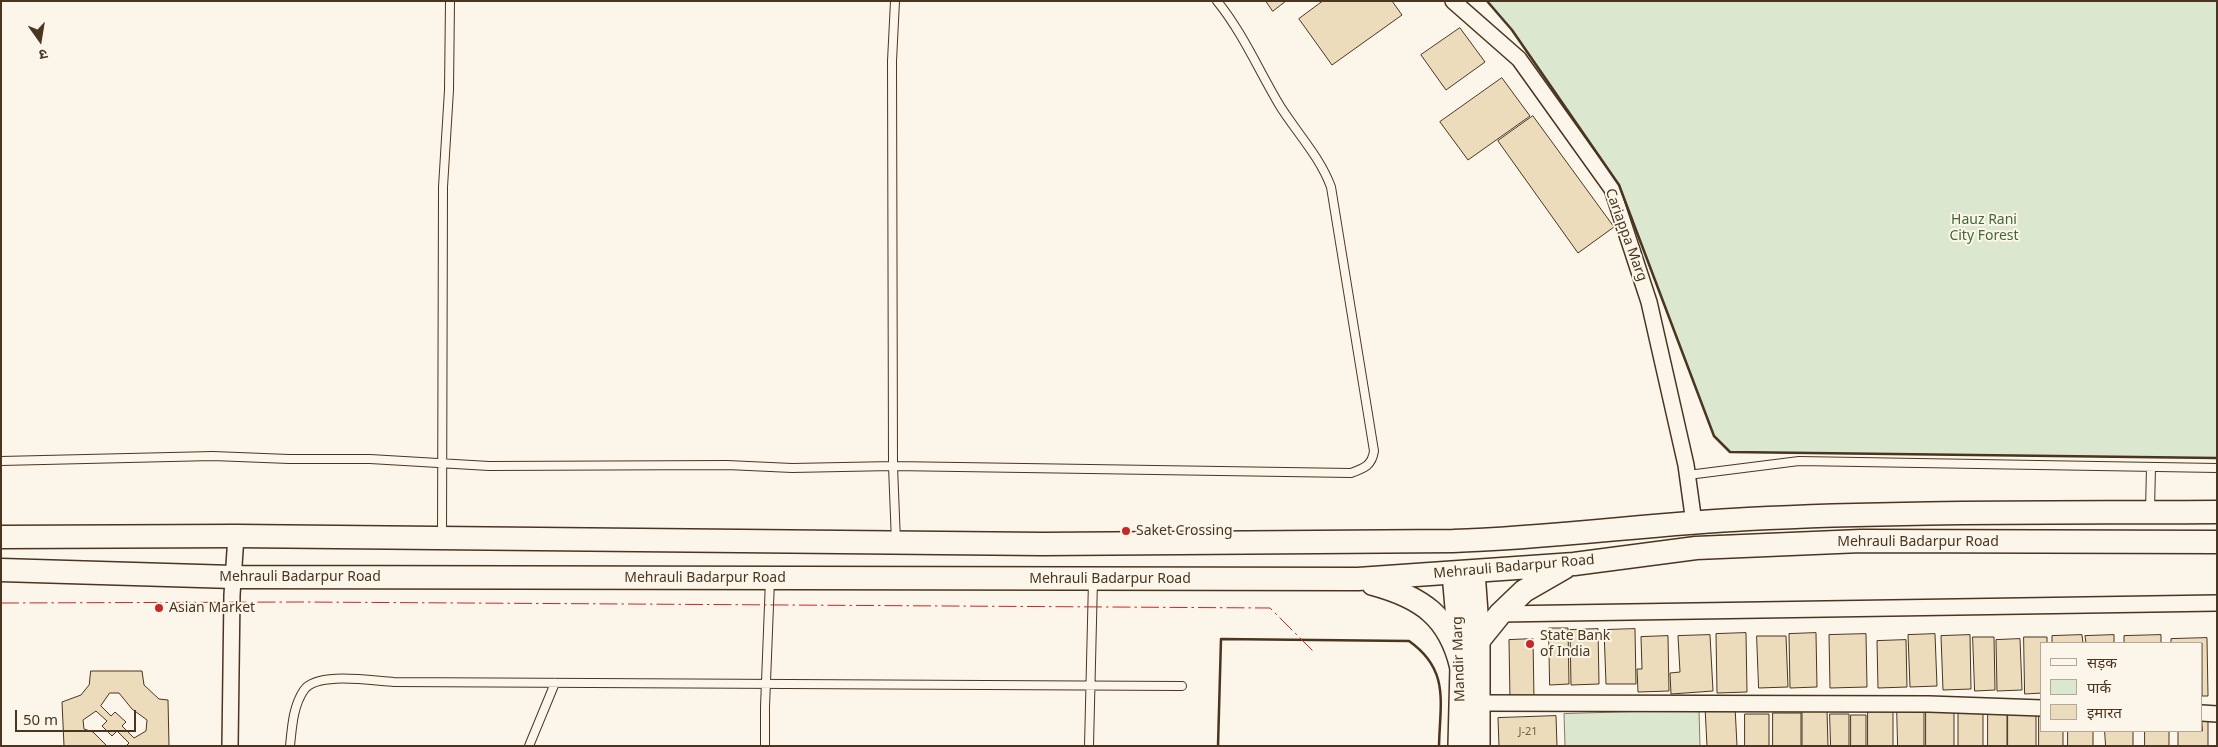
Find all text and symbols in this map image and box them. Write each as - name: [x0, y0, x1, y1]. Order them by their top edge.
- north arrow: [15, 15, 65, 65]
- text: उ: [37, 45, 50, 65]
- street label: Cariappa Marg: [1601, 186, 1651, 284]
- park label: Hauz Rani City Forest: [1949, 212, 2019, 244]
- place label: Saket Crossing: [1136, 523, 1233, 539]
- marker: Saket Crossing: [1120, 525, 1132, 537]
- street label: Mehrauli Badarpur Road: [1837, 534, 1999, 550]
- street label: Mehrauli Badarpur Road: [1433, 552, 1595, 582]
- street label: Mehrauli Badarpur Road: [219, 569, 381, 585]
- street label: Mehrauli Badarpur Road: [624, 570, 786, 586]
- street label: Mehrauli Badarpur Road: [1029, 571, 1191, 587]
- place label: Asian Market: [169, 600, 255, 616]
- marker: Asian Market: [153, 602, 165, 614]
- street label: Mandir Marg: [1449, 616, 1469, 702]
- place label: State Bank of India: [1540, 628, 1610, 660]
- marker: State Bank of India: [1524, 638, 1536, 650]
- legend: [2040, 642, 2203, 732]
- text: सड़क: [2087, 652, 2117, 672]
- text: पार्क: [2087, 677, 2111, 697]
- scale bar: [18, 700, 139, 732]
- text: इमारत: [2087, 702, 2122, 722]
- text: 50 m: [23, 709, 58, 729]
- house number: J-21: [1518, 725, 1538, 739]

